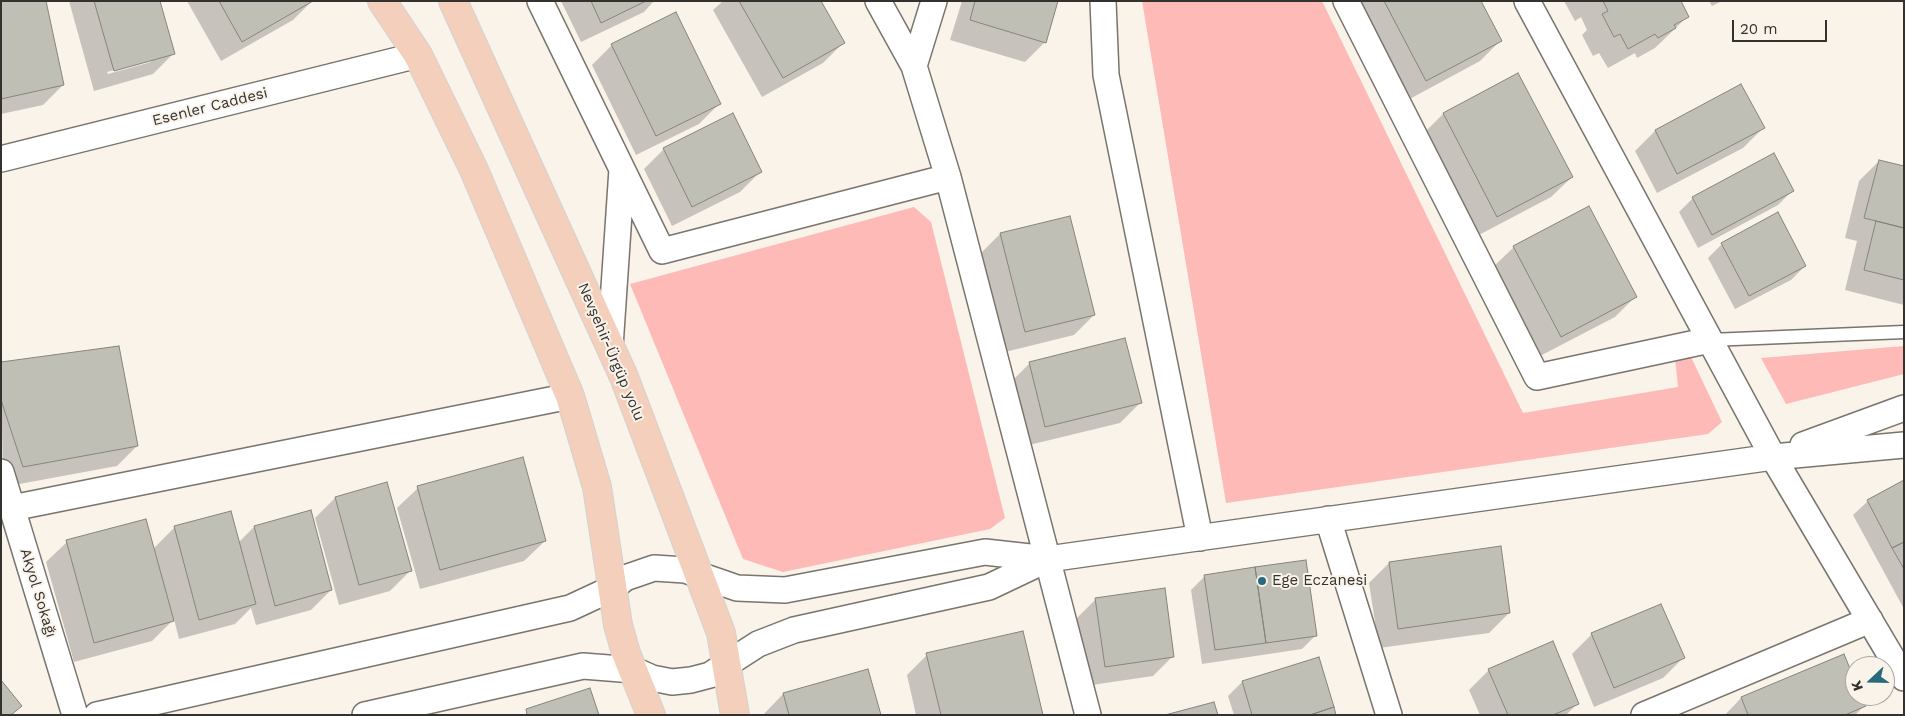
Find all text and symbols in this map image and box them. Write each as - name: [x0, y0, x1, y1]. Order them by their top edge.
- scale bar: [1735, 10, 1830, 42]
- text: 20 m: [1740, 20, 1778, 38]
- street label: Esenler Caddesi: [151, 84, 269, 130]
- street label: Nevşehir-Ürgüp yolu: [574, 280, 648, 424]
- street label: Akyol Sokağı: [16, 546, 60, 640]
- place label: Ege Eczanesi: [1272, 572, 1367, 590]
- marker: Ege Eczanesi: [1256, 575, 1268, 587]
- north arrow: [1845, 656, 1895, 706]
- text: K: [1848, 679, 1866, 693]

